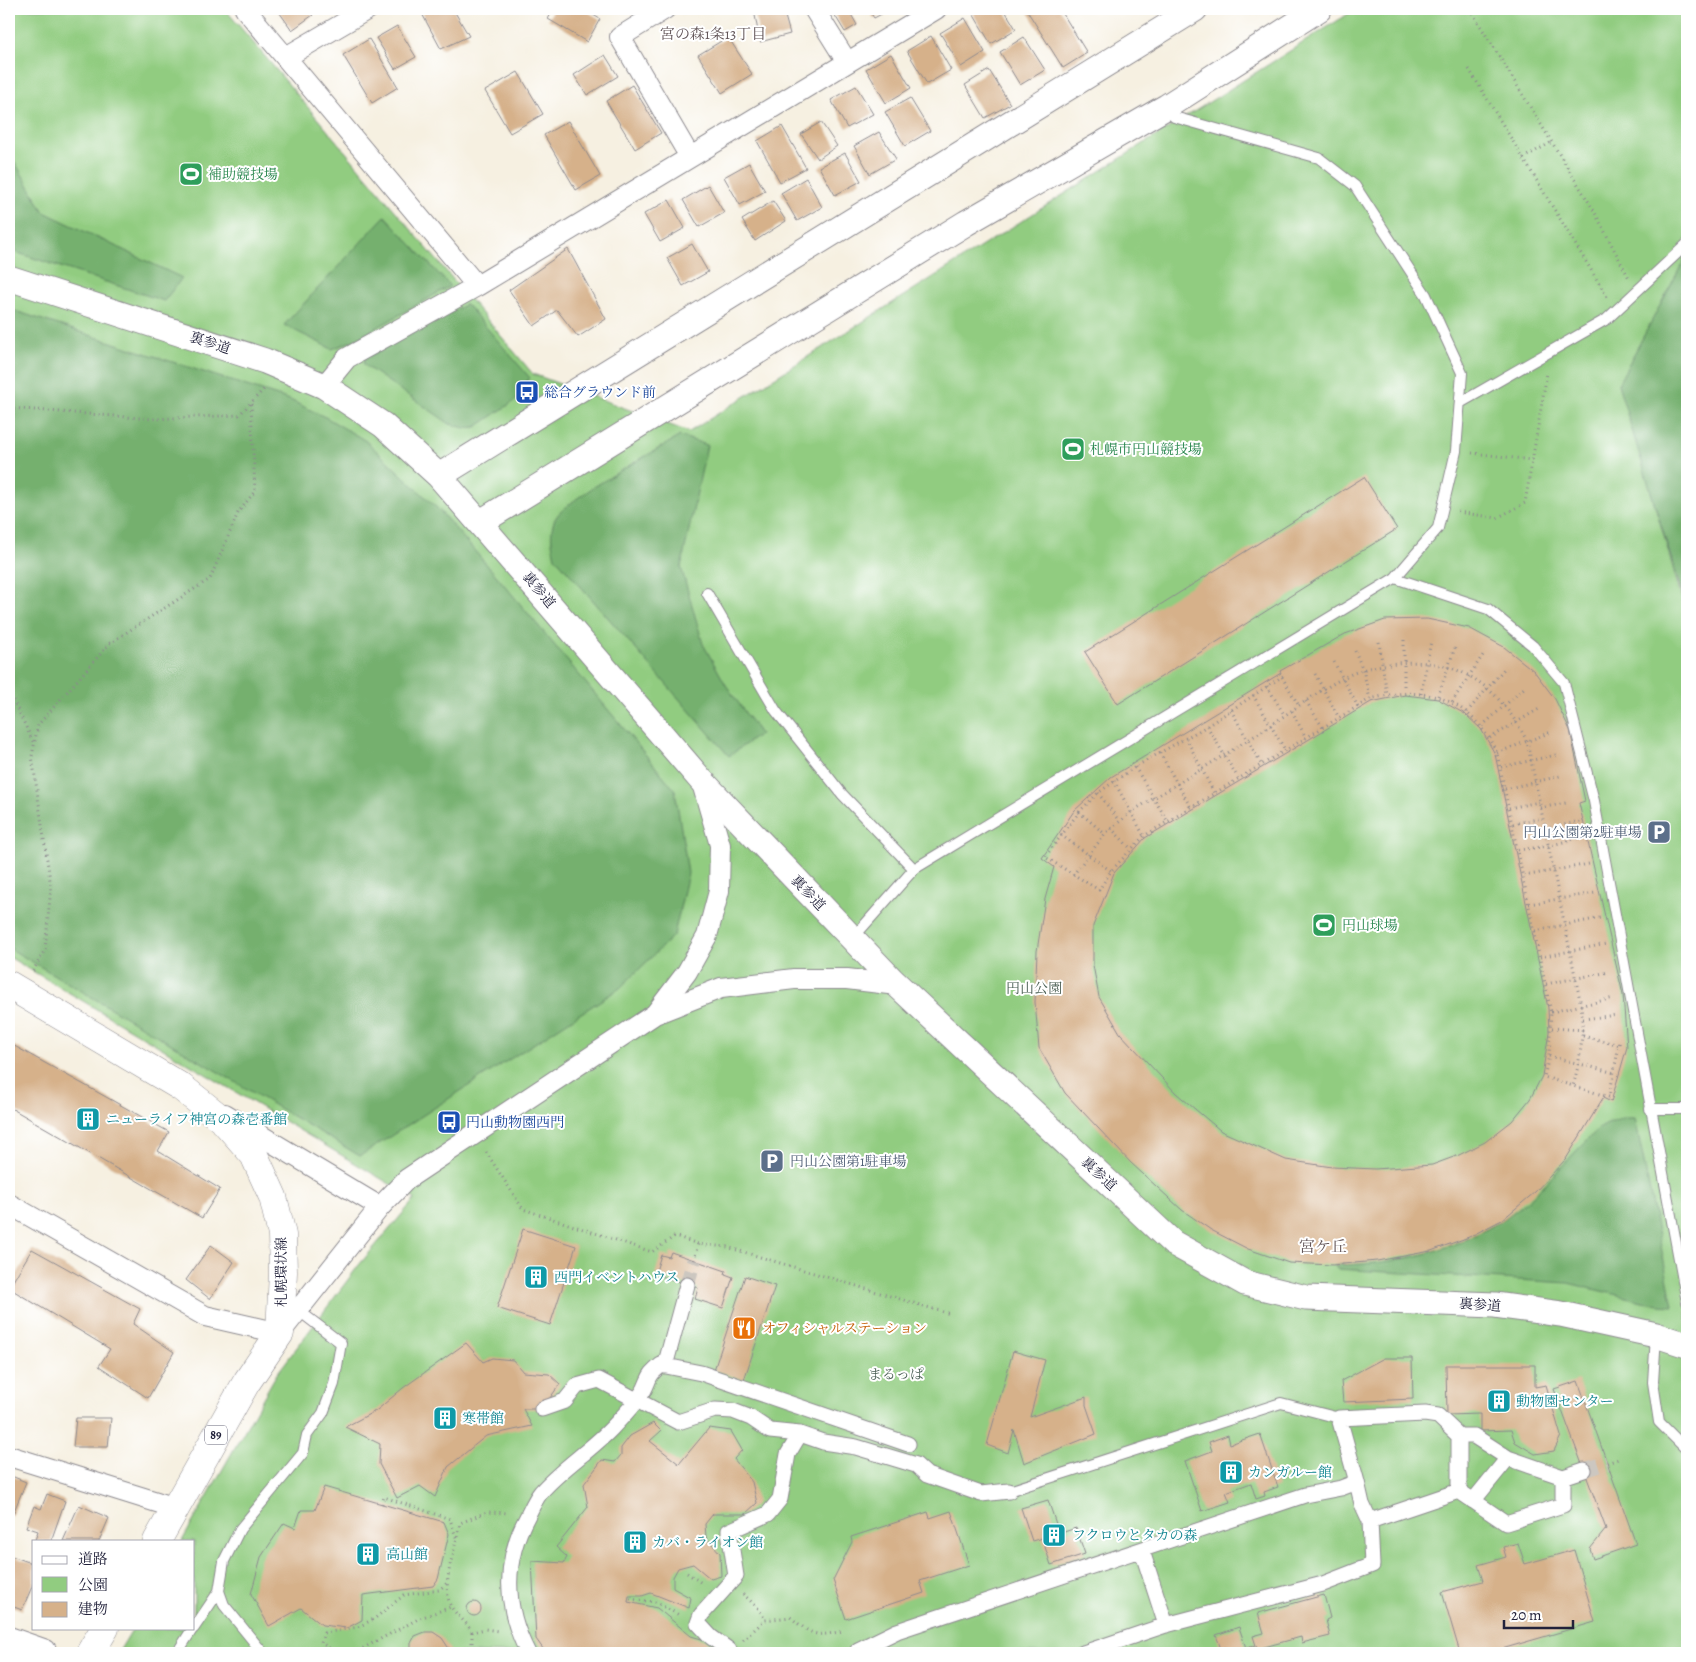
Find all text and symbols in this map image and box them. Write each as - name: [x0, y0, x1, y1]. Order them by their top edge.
- district label: 宮の森1条13丁目: [660, 24, 766, 44]
- sports icon: 補助競技場: [178, 161, 204, 187]
- place label: 補助競技場: [208, 165, 278, 184]
- street label: 裏参道: [187, 327, 233, 359]
- bus stop icon: 総合グラウンド前: [514, 379, 540, 405]
- place label: 総合グラウンド前: [544, 383, 656, 402]
- sports icon: 札幌市円山競技場: [1060, 436, 1086, 462]
- place label: 札幌市円山競技場: [1090, 440, 1202, 459]
- street label: 裏参道: [518, 568, 560, 612]
- parking icon: 円山公園第2駐車場: [1646, 819, 1672, 845]
- place label: 円山公園第2駐車場: [1523, 823, 1642, 842]
- street label: 裏参道: [787, 871, 829, 915]
- sports icon: 円山球場: [1311, 912, 1337, 938]
- place label: 円山球場: [1342, 916, 1398, 935]
- park label: 円山公園: [1006, 979, 1062, 998]
- building icon: ニューライフ神宮の森壱番館: [75, 1106, 101, 1132]
- bus stop icon: 円山動物園西門: [436, 1109, 462, 1135]
- place label: ニューライフ神宮の森壱番館: [106, 1110, 287, 1129]
- place label: 円山動物園西門: [466, 1113, 564, 1132]
- parking icon: 円山公園第1駐車場: [759, 1148, 785, 1174]
- place label: 円山公園第1駐車場: [790, 1152, 907, 1171]
- street label: 裏参道: [1077, 1153, 1121, 1195]
- district label: 宮ケ丘: [1299, 1236, 1347, 1258]
- street label: 札幌環状線: [272, 1237, 291, 1307]
- building icon: 西門イベントハウス: [523, 1264, 549, 1290]
- place label: 西門イベントハウス: [554, 1268, 679, 1287]
- street label: 裏参道: [1458, 1294, 1502, 1316]
- restaurant icon: オフィシャルステーション: [731, 1315, 757, 1341]
- place label: オフィシャルステーション: [762, 1319, 927, 1338]
- park label: まるっぱ: [868, 1365, 924, 1384]
- building icon: 動物園センター: [1486, 1388, 1512, 1414]
- place label: 動物園センター: [1516, 1392, 1613, 1411]
- building icon: 寒帯館: [432, 1405, 458, 1431]
- place label: 寒帯館: [462, 1409, 504, 1428]
- road number: 89: [205, 1426, 227, 1444]
- building icon: カンガルー館: [1218, 1459, 1244, 1485]
- place label: カンガルー館: [1248, 1463, 1332, 1482]
- building icon: フクロウとタカの森: [1041, 1522, 1067, 1548]
- place label: フクロウとタカの森: [1072, 1526, 1198, 1545]
- building icon: カバ・ライオン館: [622, 1529, 648, 1555]
- place label: カバ・ライオン館: [652, 1533, 763, 1552]
- legend: [32, 1540, 195, 1630]
- building icon: 高山館: [355, 1541, 381, 1567]
- place label: 高山館: [386, 1545, 428, 1564]
- text: 道路: [78, 1549, 108, 1569]
- text: 公園: [78, 1575, 108, 1595]
- scale bar: [1504, 1597, 1572, 1629]
- text: 建物: [78, 1599, 108, 1619]
- text: 20 m: [1511, 1605, 1542, 1625]

